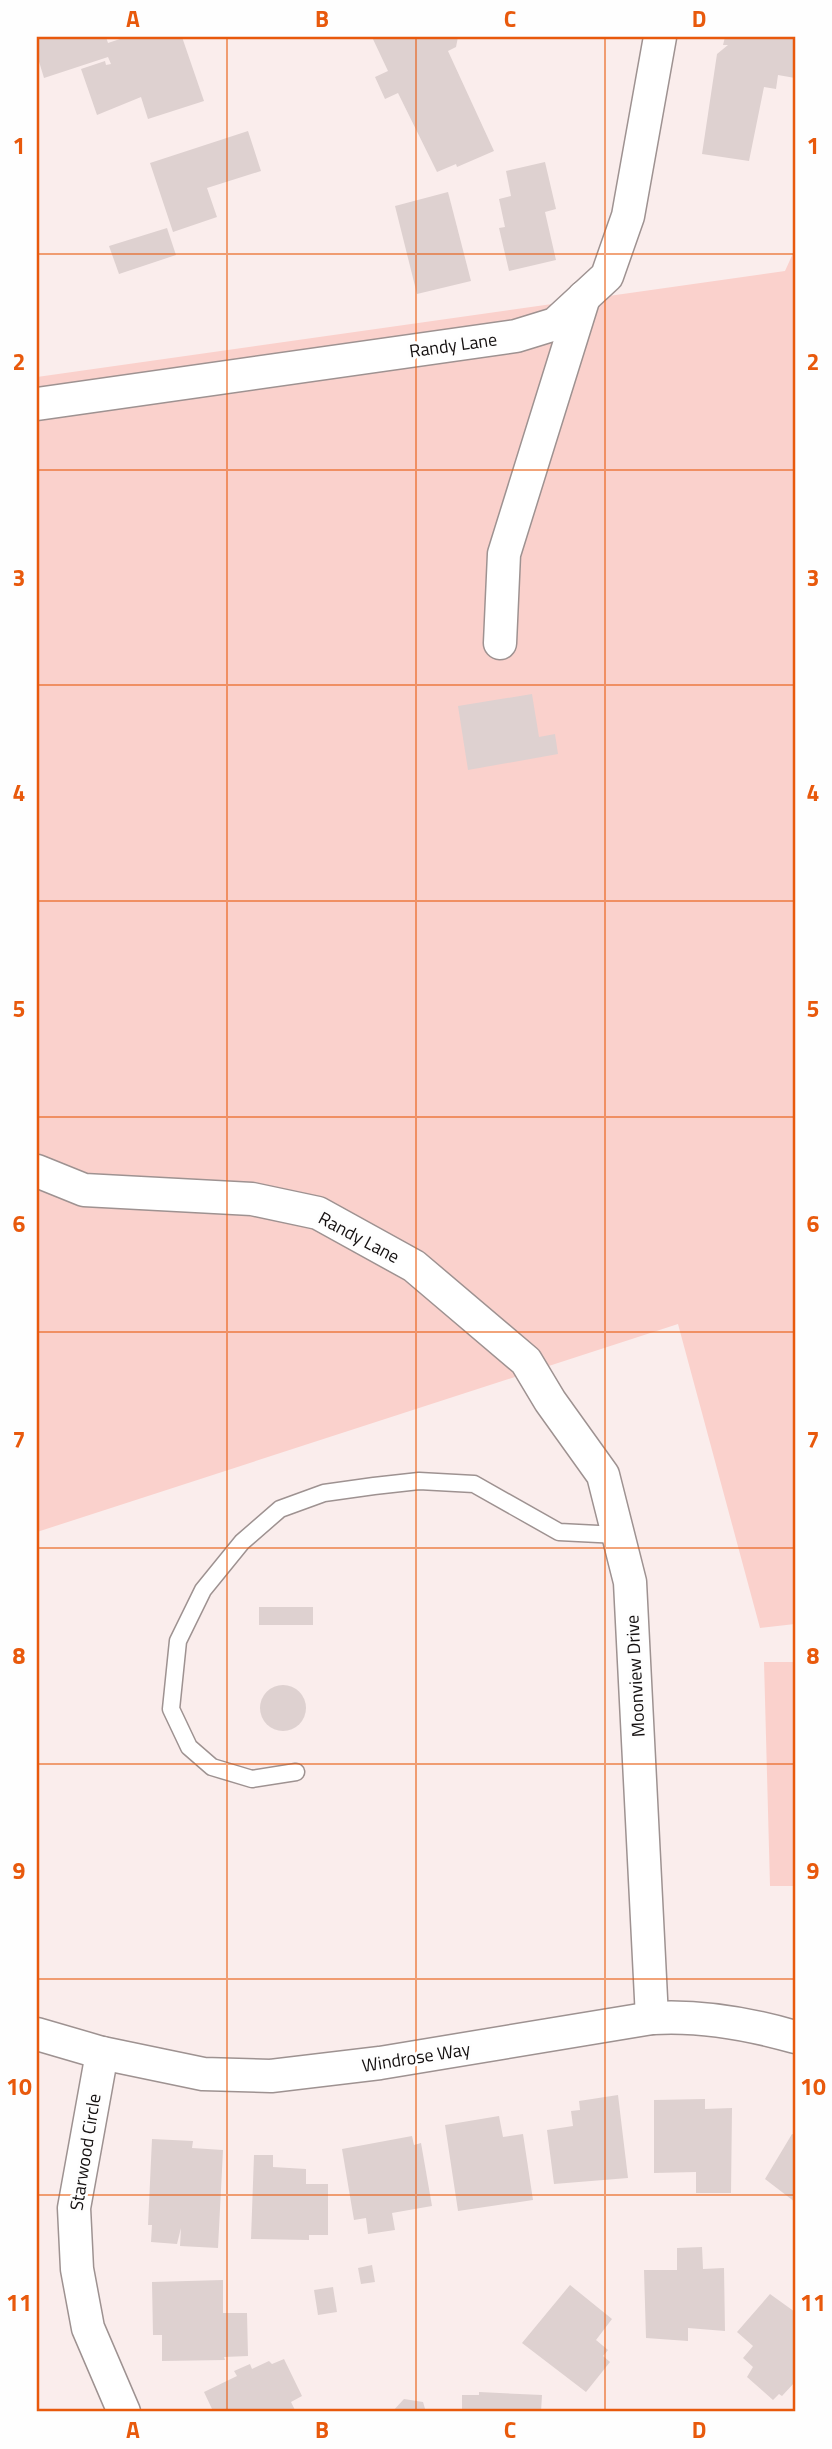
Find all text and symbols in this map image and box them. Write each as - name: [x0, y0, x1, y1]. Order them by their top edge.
- text: A: [126, 1, 140, 36]
- text: B: [315, 1, 329, 36]
- text: C: [504, 1, 516, 36]
- text: D: [692, 1, 706, 36]
- text: 1: [13, 128, 25, 163]
- text: 1: [807, 128, 819, 163]
- street label: Randy Lane: [407, 325, 499, 365]
- text: 2: [13, 344, 25, 379]
- text: 2: [807, 344, 819, 379]
- text: 3: [13, 560, 25, 595]
- text: 3: [807, 560, 819, 595]
- text: 4: [13, 775, 25, 810]
- text: 4: [807, 775, 819, 810]
- text: 5: [13, 991, 25, 1026]
- text: 5: [807, 991, 819, 1026]
- street label: Randy Lane: [314, 1204, 404, 1270]
- text: 6: [13, 1206, 26, 1241]
- text: 6: [807, 1206, 820, 1241]
- text: 7: [13, 1422, 25, 1457]
- text: 7: [807, 1422, 819, 1457]
- street label: Moonview Drive: [618, 1614, 652, 1738]
- text: 8: [13, 1638, 26, 1673]
- text: 8: [807, 1638, 820, 1673]
- text: 9: [13, 1853, 26, 1888]
- text: 9: [807, 1853, 820, 1888]
- street label: Windrose Way: [360, 2035, 472, 2079]
- text: 10: [6, 2069, 32, 2104]
- text: 10: [800, 2069, 826, 2104]
- street label: Starwood Circle: [62, 2092, 108, 2212]
- text: 11: [6, 2285, 32, 2320]
- text: 11: [800, 2285, 826, 2320]
- text: A: [126, 2412, 140, 2447]
- text: B: [315, 2412, 329, 2447]
- text: C: [504, 2412, 516, 2447]
- text: D: [692, 2412, 706, 2447]

